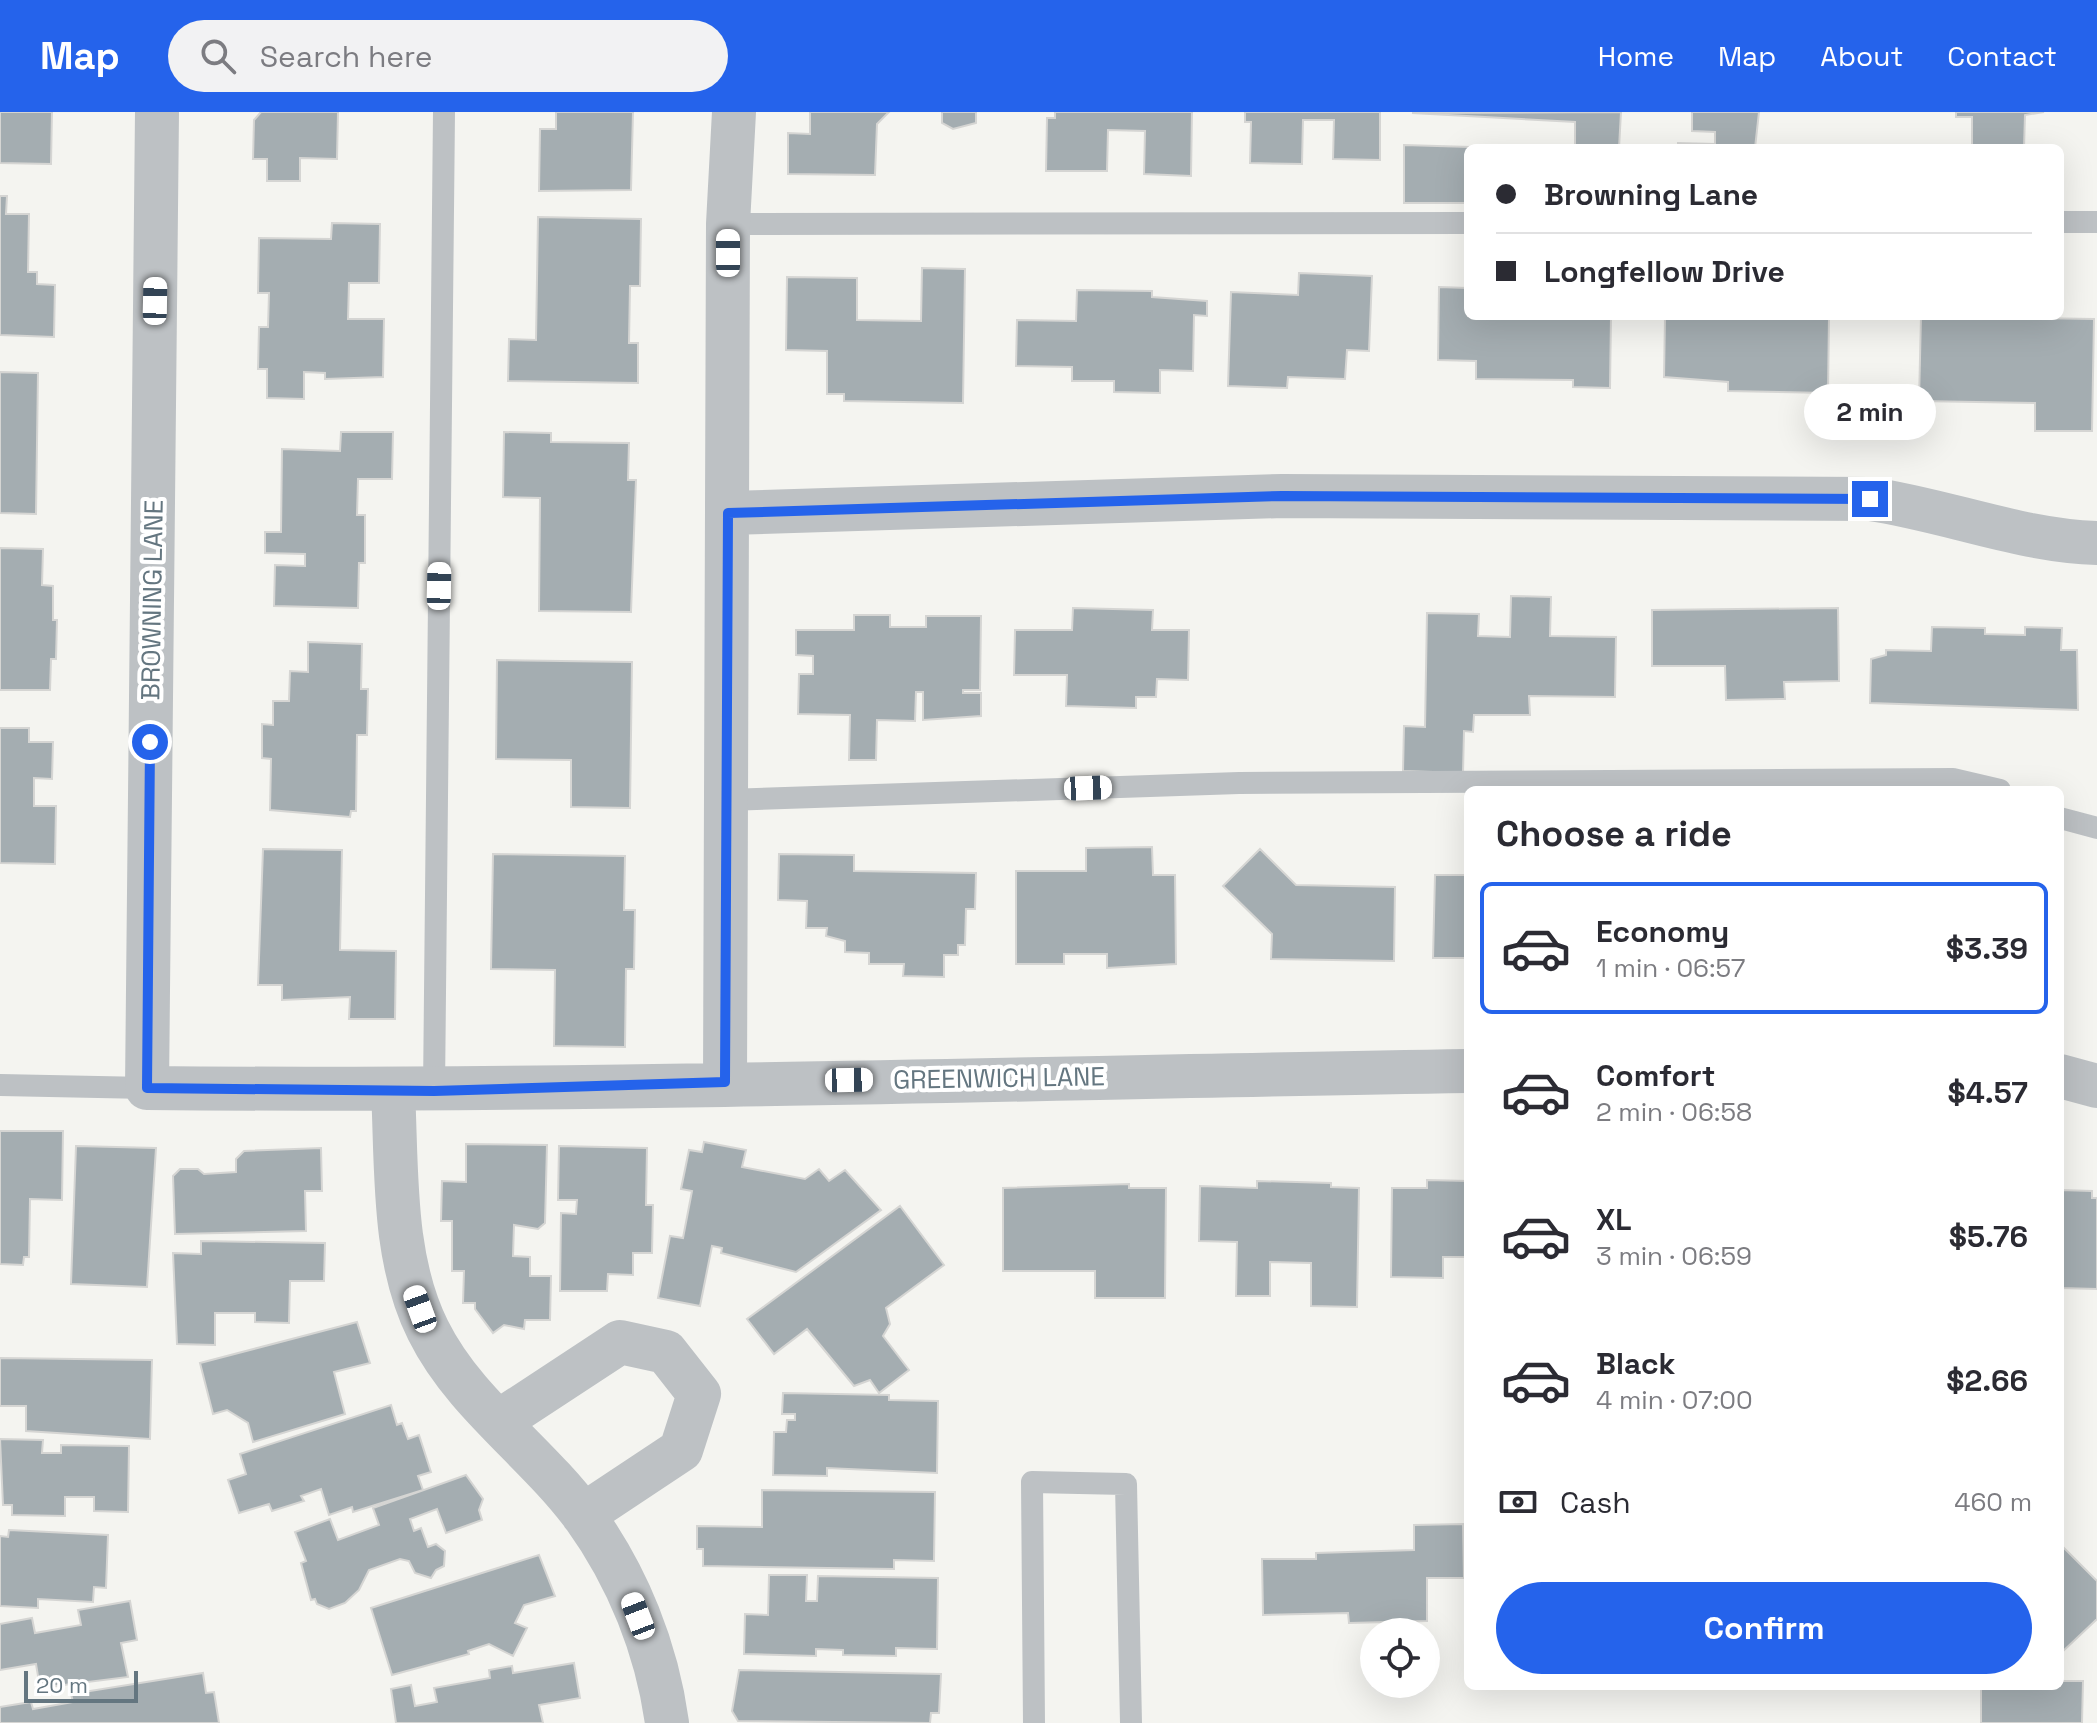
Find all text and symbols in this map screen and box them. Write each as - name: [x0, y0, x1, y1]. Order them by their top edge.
- search box: [168, 20, 728, 92]
- text: Map: [40, 32, 120, 80]
- icon: search: [196, 34, 240, 78]
- text: Search here: [260, 37, 433, 76]
- text: Home: [1598, 38, 1674, 74]
- text: Map: [1718, 38, 1776, 74]
- text: About: [1820, 38, 1903, 74]
- text: Contact: [1947, 38, 2057, 74]
- text: Browning Lane: [1544, 175, 1758, 214]
- car: [716, 229, 740, 277]
- text: Longfellow Drive: [1544, 252, 1785, 291]
- car: [143, 277, 167, 325]
- callout: 2 min: [1804, 383, 1936, 439]
- text: 2 min: [1836, 395, 1904, 429]
- route end: [1852, 481, 1888, 517]
- street label: BROWNING LANE: [133, 499, 171, 701]
- car: [427, 562, 451, 610]
- route start: [132, 724, 168, 760]
- car: [1064, 775, 1112, 801]
- text: Choose a ride: [1496, 811, 1732, 857]
- icon: car: [1500, 912, 1572, 984]
- text: Economy: [1596, 912, 1729, 951]
- text: $3.39: [1946, 929, 2028, 968]
- text: 1 min · 06:57: [1596, 951, 1746, 985]
- icon: car: [1500, 1056, 1572, 1128]
- text: Comfort: [1596, 1056, 1715, 1095]
- street label: GREENWICH LANE: [893, 1059, 1105, 1097]
- car: [825, 1068, 873, 1092]
- text: $4.57: [1948, 1073, 2028, 1112]
- text: 2 min · 06:58: [1596, 1095, 1752, 1129]
- icon: car: [1500, 1200, 1572, 1272]
- text: XL: [1596, 1200, 1632, 1239]
- text: $5.76: [1949, 1217, 2028, 1256]
- text: 3 min · 06:59: [1596, 1239, 1752, 1273]
- car: [401, 1282, 439, 1336]
- icon: car: [1500, 1344, 1572, 1416]
- text: Black: [1596, 1344, 1675, 1383]
- text: $2.66: [1946, 1361, 2028, 1400]
- text: 4 min · 07:00: [1596, 1383, 1753, 1417]
- icon: cash: [1496, 1480, 1540, 1524]
- text: Cash: [1560, 1483, 1631, 1522]
- text: 460 m: [1954, 1485, 2032, 1519]
- button: Confirm: [1496, 1582, 2032, 1674]
- car: [618, 1589, 658, 1643]
- map controls: [1360, 1618, 1440, 1698]
- button: locate: [1360, 1618, 1440, 1698]
- scale bar: [24, 1667, 138, 1703]
- text: 20 m: [36, 1671, 88, 1699]

